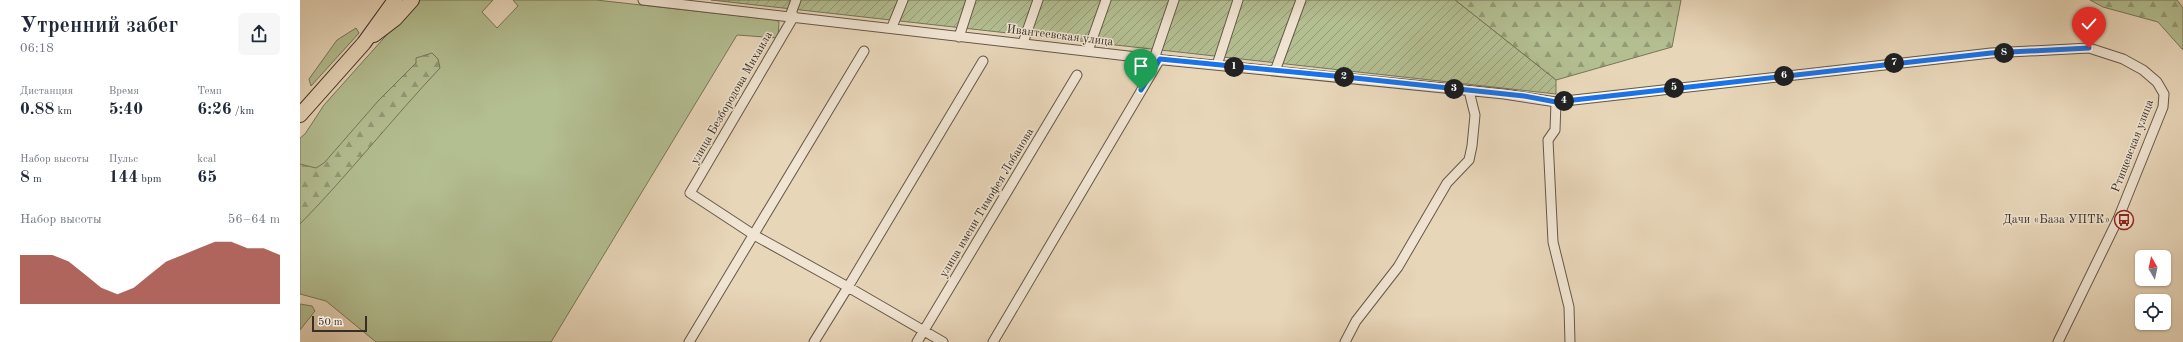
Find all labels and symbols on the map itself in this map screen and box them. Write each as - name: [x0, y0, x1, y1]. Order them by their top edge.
- pin: [2072, 7.0, 2106, 48]
- street label: Ивантеевская улица: [1006, 23, 1114, 49]
- street label: улица Безбородова Михаила: [689, 30, 775, 166]
- pin: 8: [1994, 43, 2014, 63]
- pin: [1124, 49, 1158, 90]
- pin: 7: [1884, 53, 1904, 73]
- pin: 1: [1224, 57, 1244, 77]
- pin: 6: [1774, 66, 1794, 86]
- pin: 2: [1334, 67, 1354, 87]
- pin: 5: [1664, 78, 1684, 98]
- pin: 3: [1444, 79, 1464, 99]
- pin: 4: [1554, 91, 1574, 111]
- street label: Ртищевская улица: [2110, 98, 2156, 194]
- street label: улица имени Тимофея Лобанова: [938, 126, 1036, 280]
- bus stop icon: Дачи «База УПТК»: [2113, 209, 2135, 231]
- place label: Дачи «База УПТК»: [2003, 214, 2110, 226]
- north arrow: [2135, 250, 2171, 286]
- scale bar: [312, 314, 367, 333]

